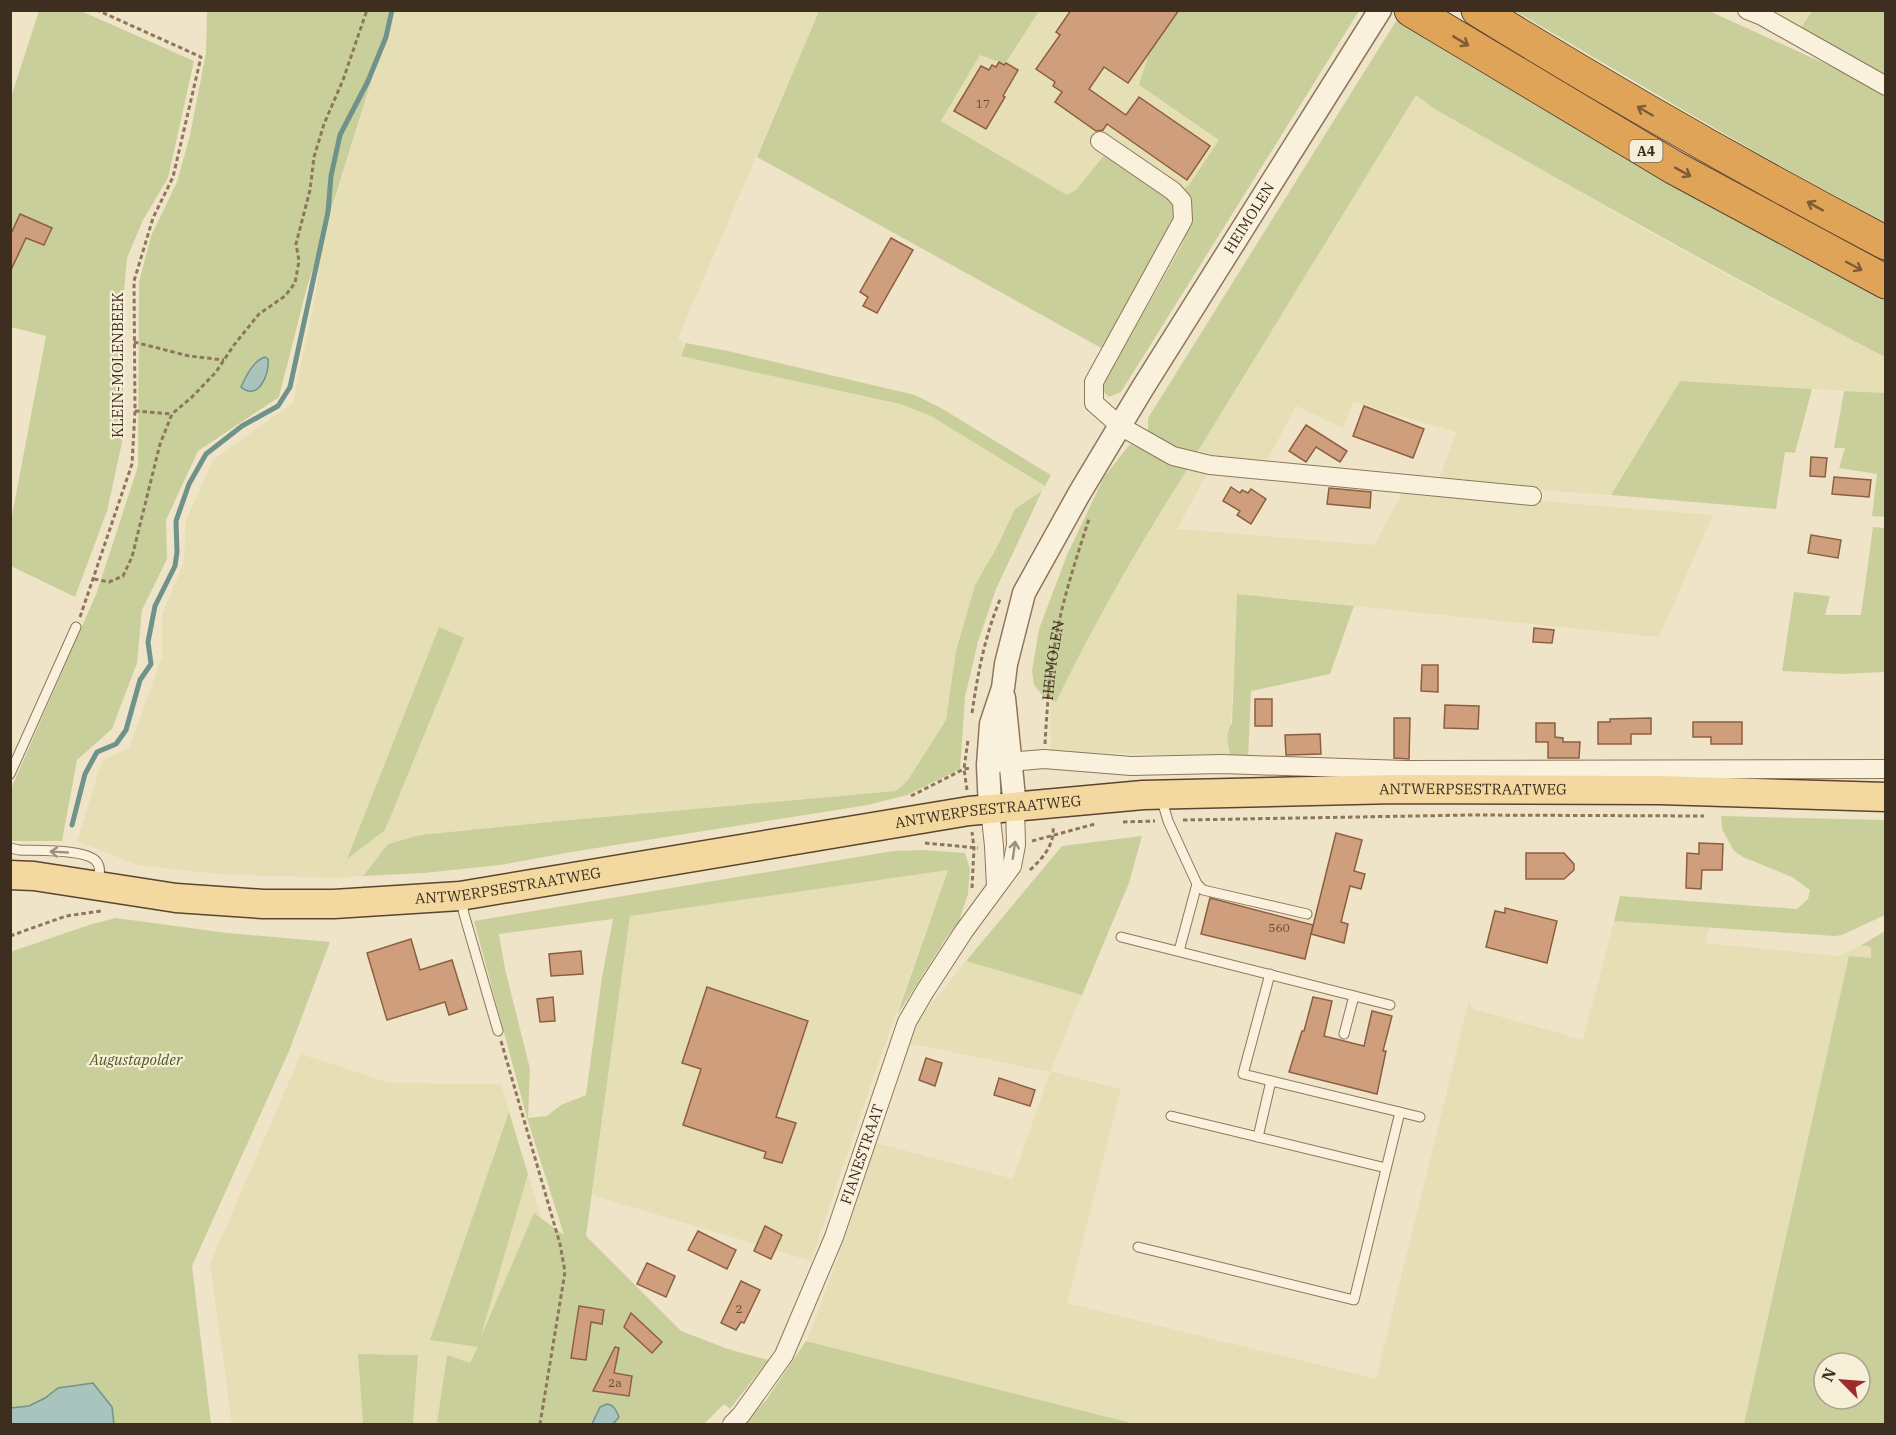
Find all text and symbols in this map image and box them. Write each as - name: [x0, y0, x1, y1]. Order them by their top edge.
- one-way arrow: [1452, 35, 1469, 47]
- house number: 17: [976, 96, 990, 111]
- one-way arrow: [1637, 105, 1654, 117]
- road number: A4: [1630, 140, 1662, 162]
- one-way arrow: [1674, 167, 1691, 179]
- street label: HEIMOLEN: [1219, 179, 1278, 257]
- one-way arrow: [1807, 200, 1824, 212]
- one-way arrow: [1845, 261, 1863, 272]
- street label: KLEIN-MOLENBEEK: [108, 292, 127, 438]
- street label: HEIMOLEN: [1038, 619, 1068, 701]
- street label: ANTWERPSESTRAATWEG: [1379, 779, 1567, 799]
- street label: ANTWERPSESTRAATWEG: [893, 791, 1082, 832]
- one-way arrow: [1009, 841, 1020, 860]
- one-way arrow: [49, 846, 69, 857]
- street label: ANTWERPSESTRAATWEG: [414, 863, 602, 908]
- house number: 560: [1268, 920, 1290, 935]
- park label: Augustapolder: [88, 1050, 183, 1069]
- street label: FIANESTRAAT: [836, 1101, 887, 1207]
- house number: 2: [735, 1301, 743, 1316]
- north arrow: [1812, 1351, 1872, 1411]
- text: N: [1817, 1365, 1840, 1385]
- house number: 2a: [608, 1375, 622, 1390]

